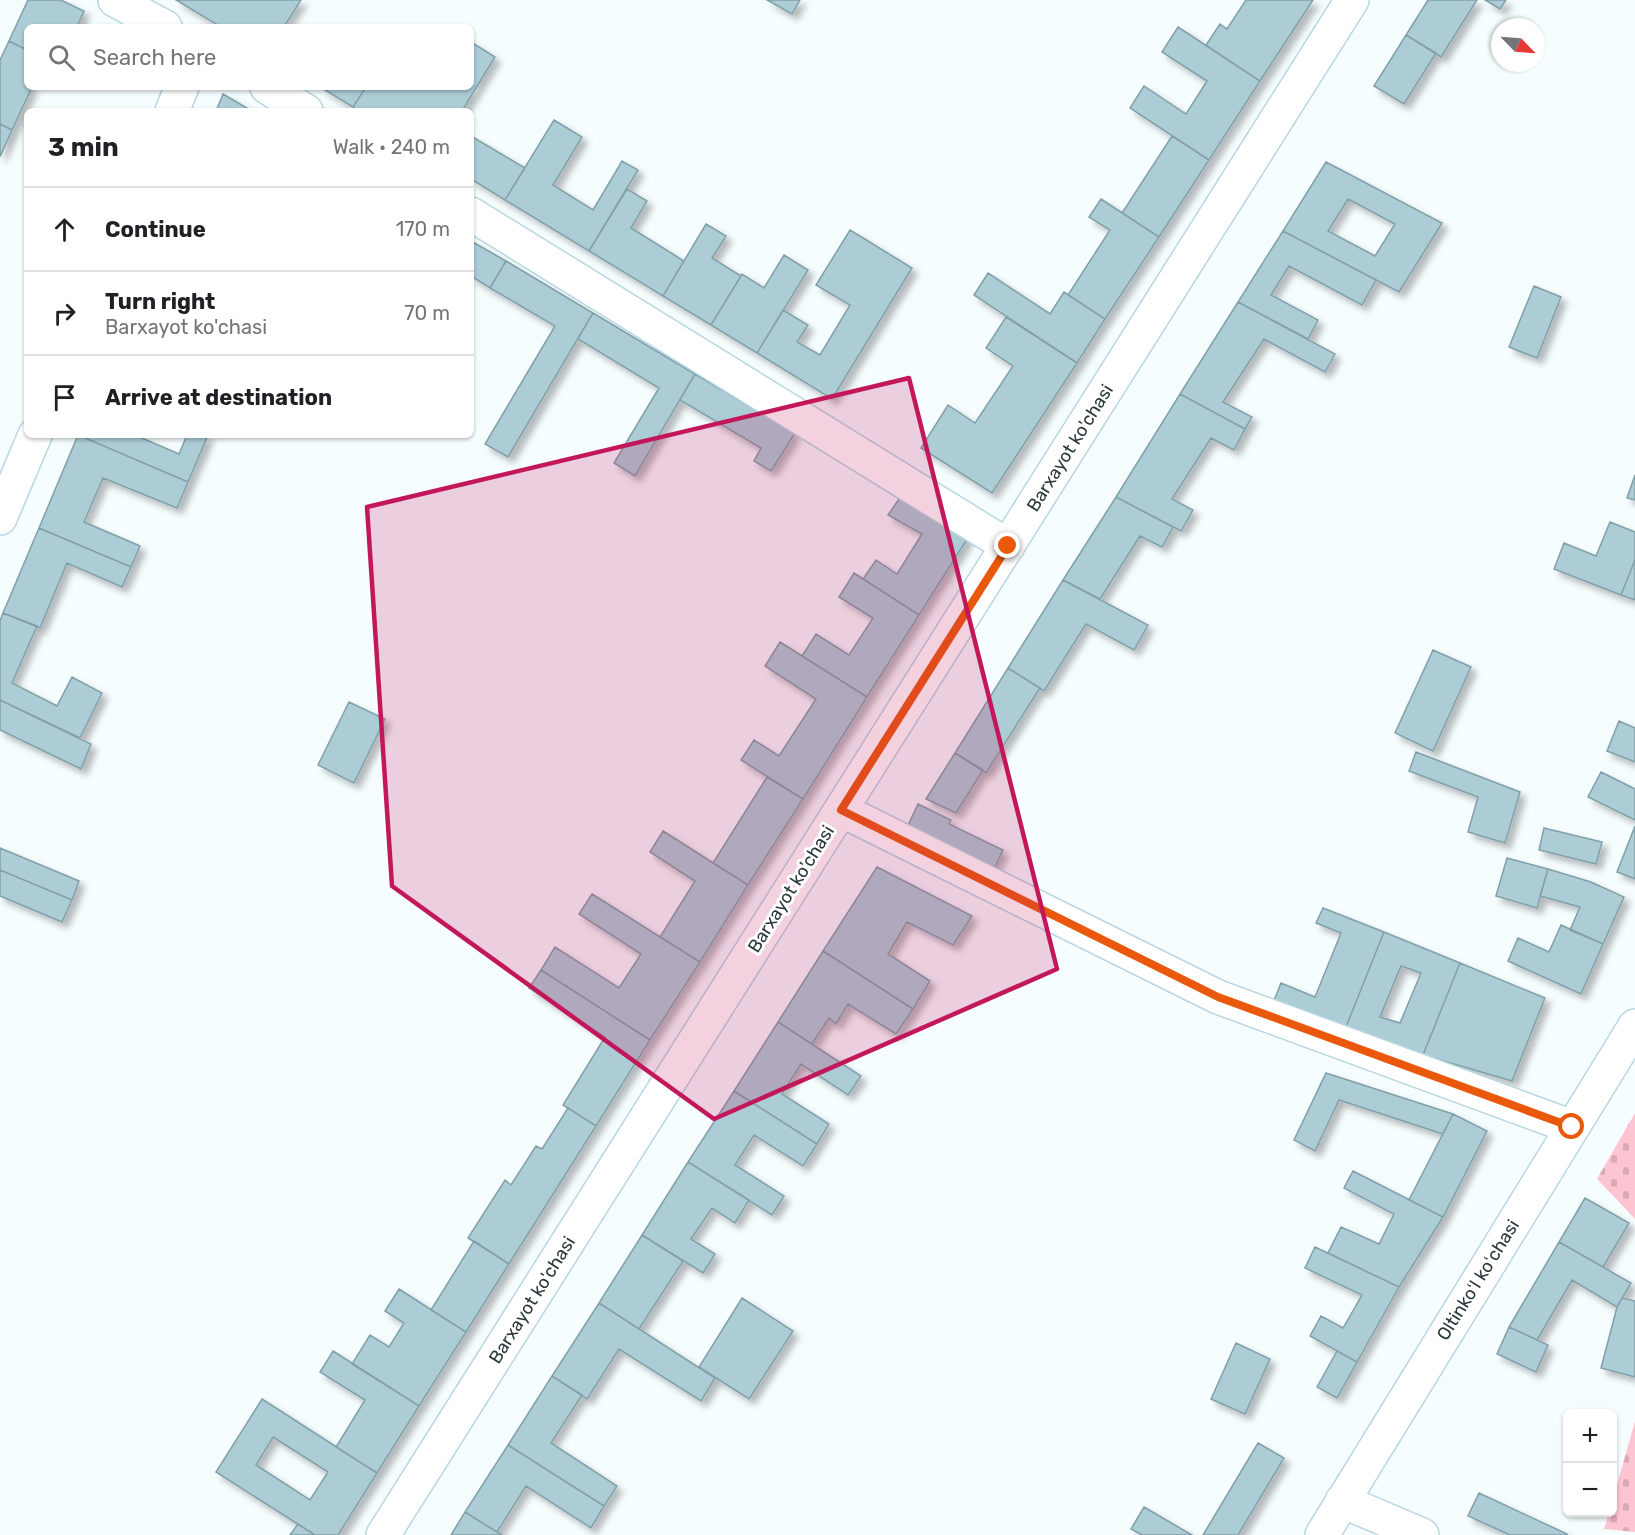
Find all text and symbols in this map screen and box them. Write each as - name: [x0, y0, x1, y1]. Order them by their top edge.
- north arrow: [1491, 18, 1545, 72]
- search box: [24, 24, 474, 90]
- icon: search: [45, 41, 78, 74]
- text: Search here: [93, 44, 216, 71]
- text: 3 min: [48, 132, 119, 163]
- text: Walk · 240 m: [333, 135, 450, 159]
- icon: ahead: [48, 213, 81, 246]
- text: Continue: [105, 216, 206, 243]
- text: 170 m: [396, 217, 450, 241]
- text: Turn right: [105, 288, 215, 315]
- icon: right: [48, 297, 81, 330]
- text: 70 m: [404, 301, 450, 325]
- text: Barxayot ko'chasi: [105, 315, 267, 339]
- street label: Barxayot ko'chasi: [1022, 380, 1118, 516]
- icon: arrive: [48, 381, 81, 414]
- text: Arrive at destination: [105, 384, 332, 411]
- route end: [994, 532, 1020, 558]
- street label: Barxayot ko'chasi: [743, 821, 839, 957]
- route start: [1558, 1113, 1584, 1139]
- street label: Oltinkoʻl koʻchasi: [1432, 1215, 1524, 1345]
- street label: Barxayot ko'chasi: [484, 1232, 580, 1368]
- map controls: [1563, 1409, 1617, 1517]
- button: +: [1563, 1409, 1617, 1463]
- button: −: [1563, 1463, 1617, 1517]

